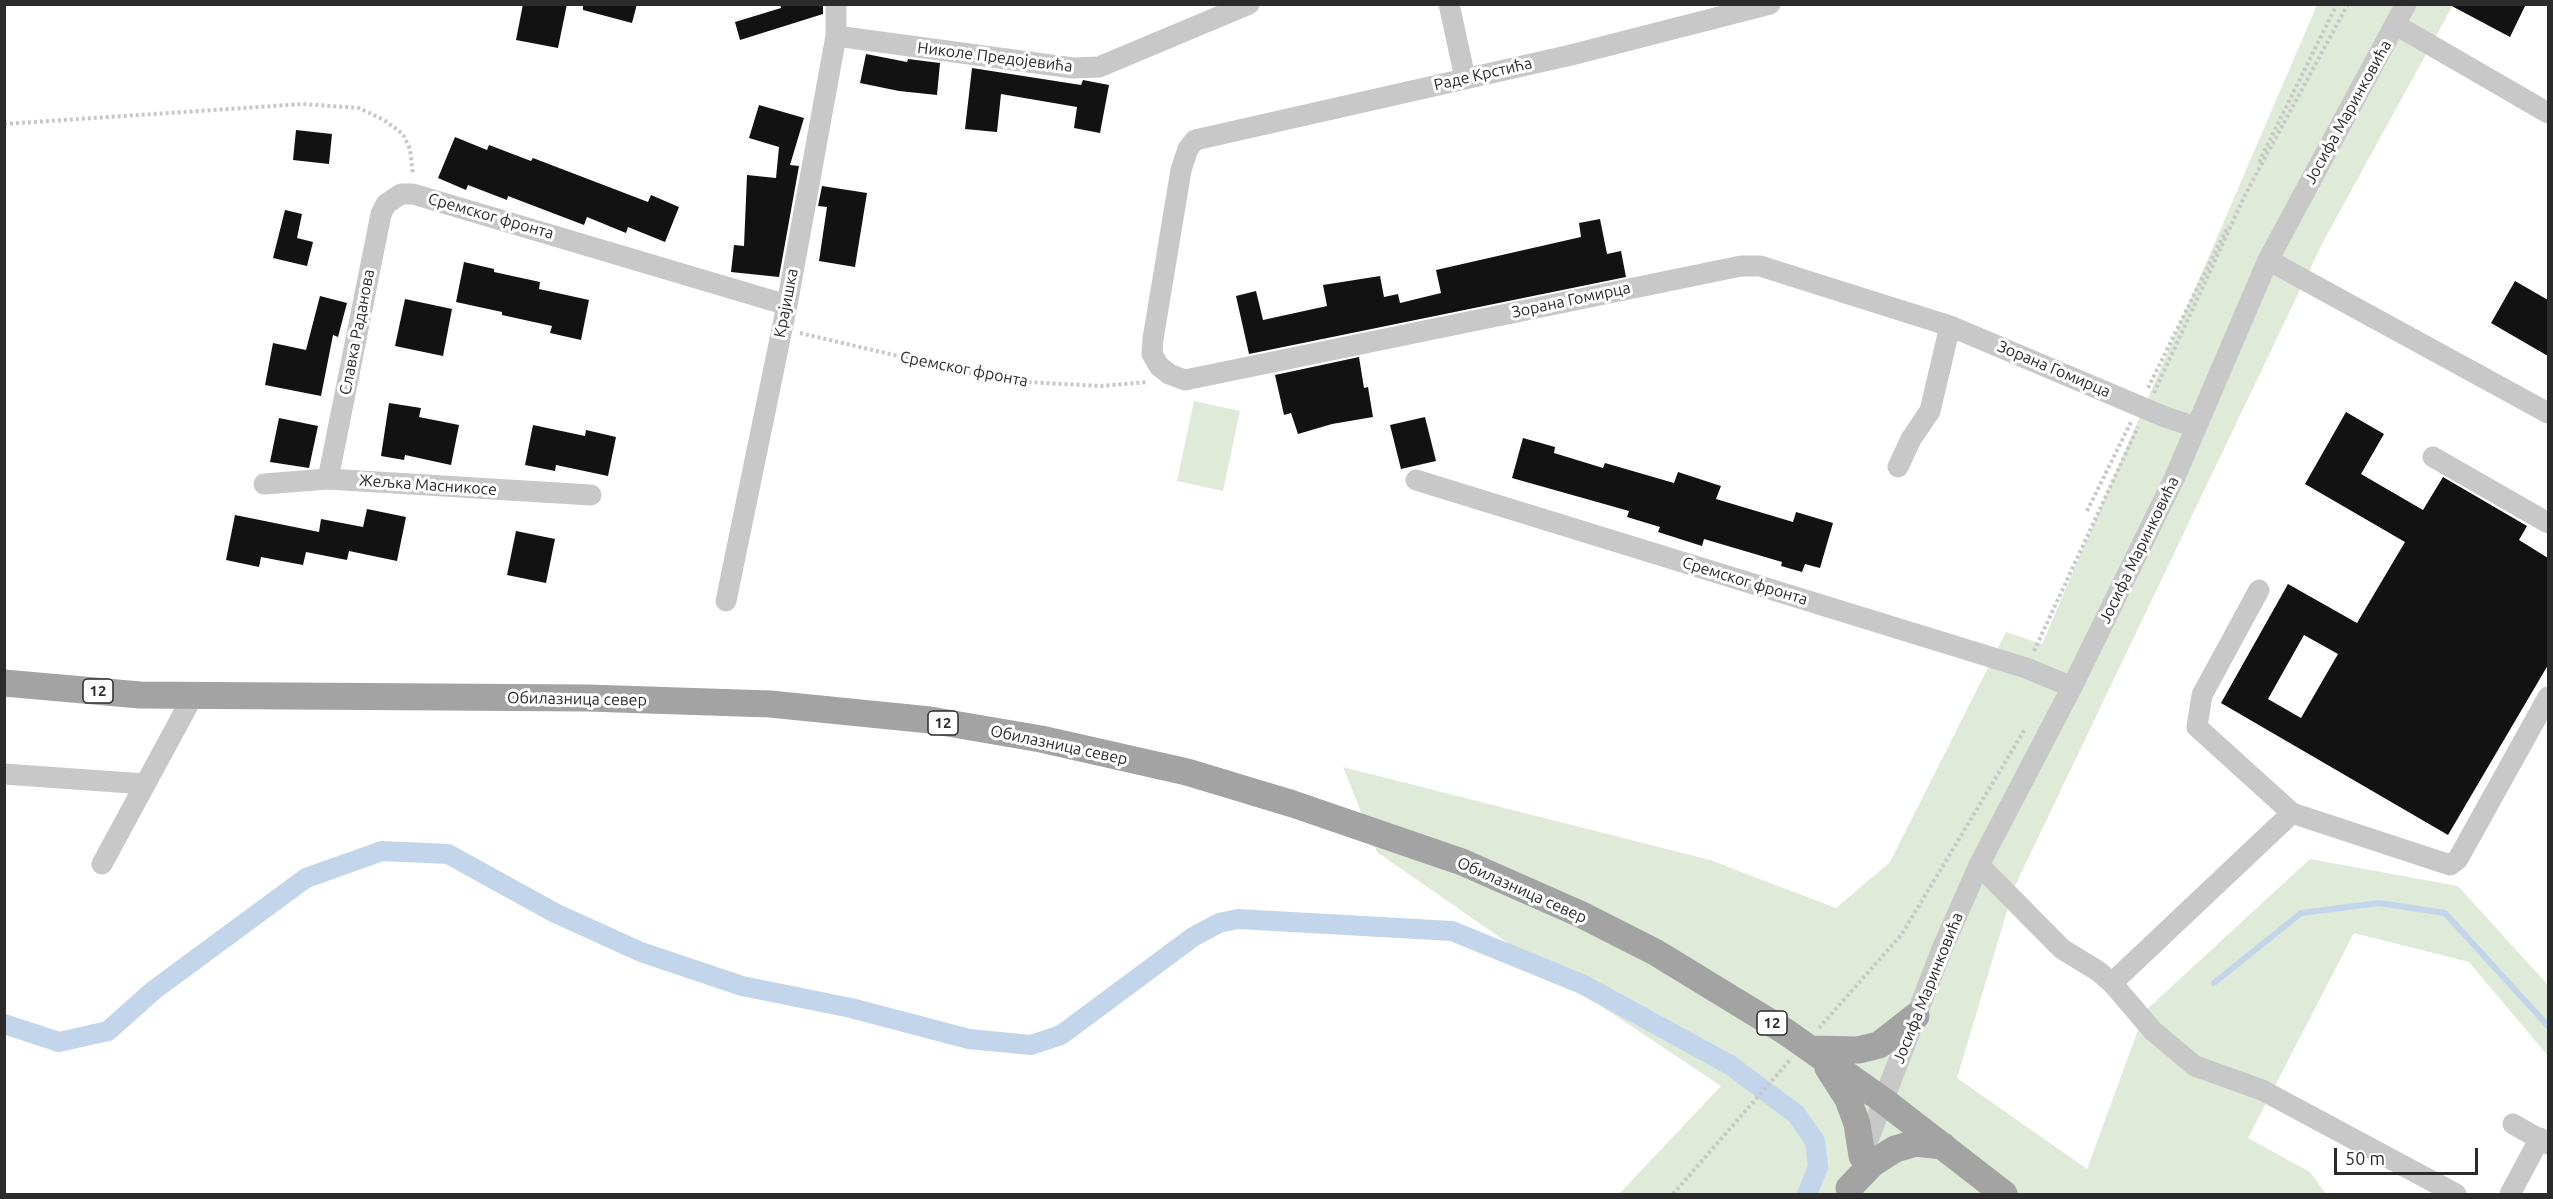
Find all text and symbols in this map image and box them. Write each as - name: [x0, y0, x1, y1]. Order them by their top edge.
- street label: Јосифа Маринковића: [2300, 37, 2396, 187]
- street label: Николе Предојевића: [916, 38, 1074, 76]
- street label: Раде Крстића: [1432, 53, 1534, 95]
- street label: Сремског фронта: [426, 189, 556, 243]
- street label: Крајишка: [770, 267, 802, 339]
- street label: Славка Раданова: [335, 268, 379, 396]
- street label: Зорана Гомирца: [1510, 278, 1632, 322]
- street label: Зорана Гомирца: [1995, 337, 2113, 401]
- street label: Сремског фронта: [898, 347, 1030, 391]
- street label: Жељка Масникосе: [358, 471, 498, 499]
- street label: Јосифа Маринковића: [2095, 473, 2183, 627]
- street label: Сремског фронта: [1680, 553, 1810, 609]
- road number: 12: [83, 679, 113, 703]
- street label: Обилазница север: [507, 688, 647, 710]
- road number: 12: [928, 711, 958, 735]
- street label: Обилазница север: [989, 721, 1129, 769]
- street label: Обилазница север: [1454, 853, 1590, 927]
- street label: Јосифа Маринковића: [1889, 910, 1967, 1066]
- road number: 12: [1757, 1011, 1787, 1035]
- scale bar: [2337, 1136, 2481, 1174]
- text: 50 m: [2345, 1148, 2385, 1168]

